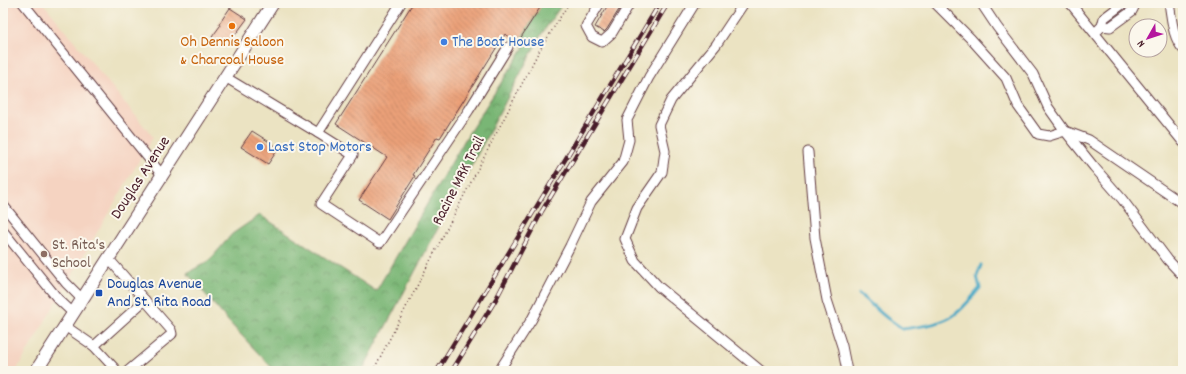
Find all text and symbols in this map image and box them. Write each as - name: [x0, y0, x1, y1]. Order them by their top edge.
- north arrow: [1128, 18, 1168, 58]
- marker: Oh Dennis Saloon & Charcoal House: [227, 21, 237, 31]
- place label: Oh Dennis Saloon & Charcoal House: [180, 31, 284, 72]
- place label: The Boat House: [452, 31, 544, 54]
- text: N: [1134, 35, 1150, 50]
- marker: The Boat House: [439, 37, 449, 47]
- street label: Douglas Avenue: [106, 132, 176, 224]
- street label: Racine MRK Trail: [427, 132, 491, 230]
- place label: Last Stop Motors: [268, 136, 372, 159]
- marker: Last Stop Motors: [255, 142, 265, 152]
- place label: St. Rita's School: [52, 234, 106, 275]
- marker: St. Rita's School: [39, 249, 49, 259]
- place label: Douglas Avenue And St. Rita Road: [107, 273, 211, 314]
- marker: Douglas Avenue And St. Rita Road: [94, 288, 104, 298]

